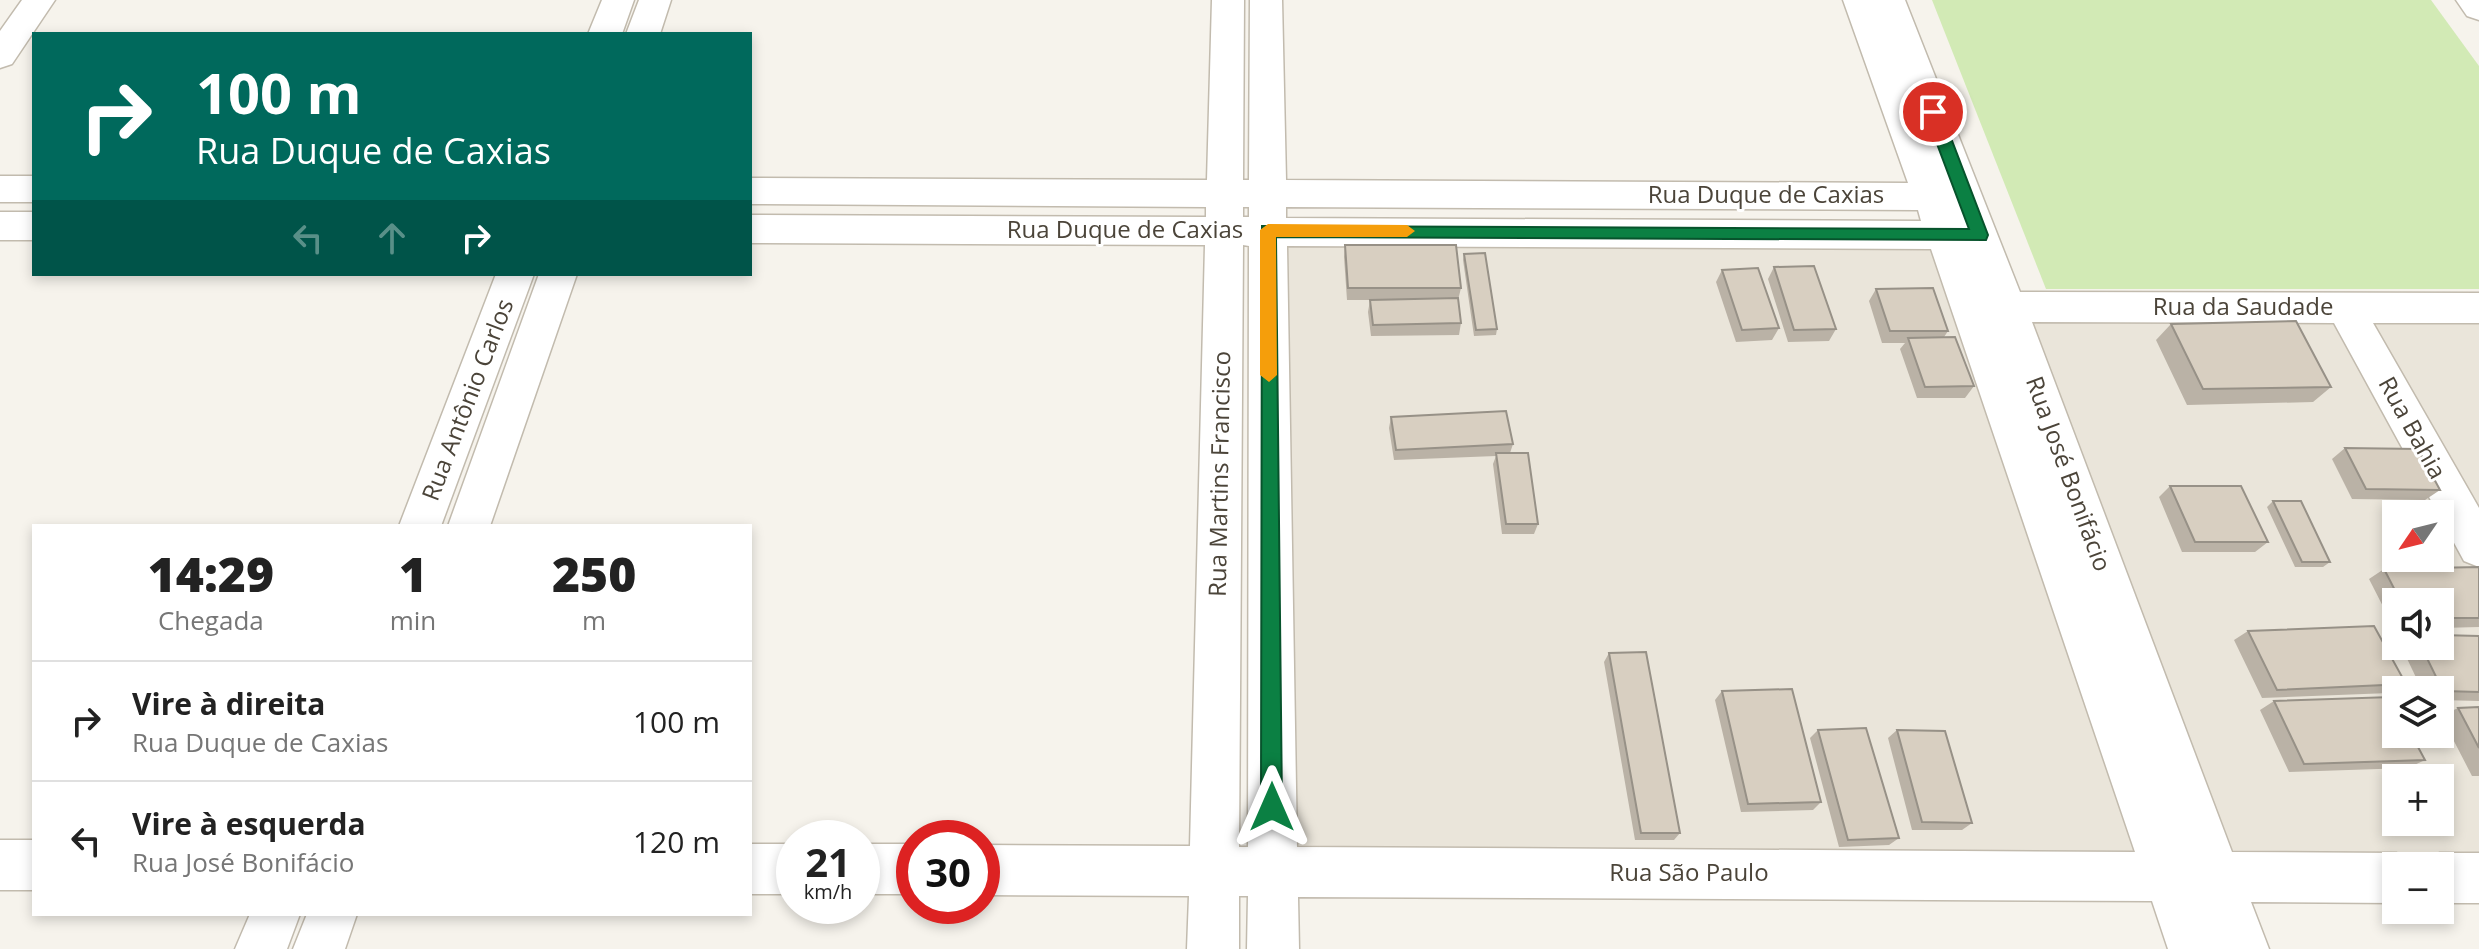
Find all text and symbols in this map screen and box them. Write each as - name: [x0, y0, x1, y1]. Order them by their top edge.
- text: 100 m: [196, 54, 362, 130]
- icon: right: [64, 64, 168, 168]
- pin: [1899, 78, 1967, 146]
- icon: arrive: [1911, 90, 1955, 134]
- text: Rua Duque de Caxias: [196, 126, 551, 175]
- street label: Rua Duque de Caxias: [1648, 177, 1884, 210]
- street label: Rua Duque de Caxias: [1007, 212, 1243, 245]
- icon: left: [286, 216, 330, 260]
- icon: ahead: [370, 216, 414, 260]
- icon: right: [454, 216, 498, 260]
- street label: Rua da Saudade: [2153, 289, 2333, 322]
- street label: Rua Antônio Carlos: [413, 294, 520, 505]
- street label: Rua Martins Francisco: [1200, 351, 1237, 597]
- street label: Rua Bahia: [2372, 370, 2455, 484]
- street label: Rua José Bonifácio: [2019, 371, 2120, 576]
- north arrow: [2382, 500, 2454, 572]
- map controls: [2382, 500, 2454, 924]
- text: 14:29: [148, 541, 274, 606]
- text: 1: [399, 541, 427, 606]
- text: 250: [552, 541, 636, 606]
- button: sound: [2382, 588, 2454, 660]
- text: Chegada: [158, 602, 264, 638]
- text: min: [390, 602, 436, 638]
- text: m: [582, 602, 606, 638]
- button: layers: [2382, 676, 2454, 748]
- text: Vire à direita: [132, 683, 326, 724]
- icon: right: [64, 699, 108, 743]
- text: 100 m: [633, 701, 720, 742]
- text: Rua Duque de Caxias: [132, 724, 388, 760]
- button: +: [2382, 764, 2454, 836]
- position arrow: [1230, 765, 1314, 849]
- text: Vire à esquerda: [132, 803, 366, 844]
- icon: left: [64, 819, 108, 863]
- speed limit sign: 30: [896, 820, 1000, 924]
- text: 120 m: [633, 821, 720, 862]
- text: 21: [805, 834, 851, 889]
- text: Rua José Bonifácio: [132, 844, 354, 880]
- button: −: [2382, 852, 2454, 924]
- street label: Rua São Paulo: [1609, 855, 1769, 888]
- text: km/h: [804, 878, 852, 905]

